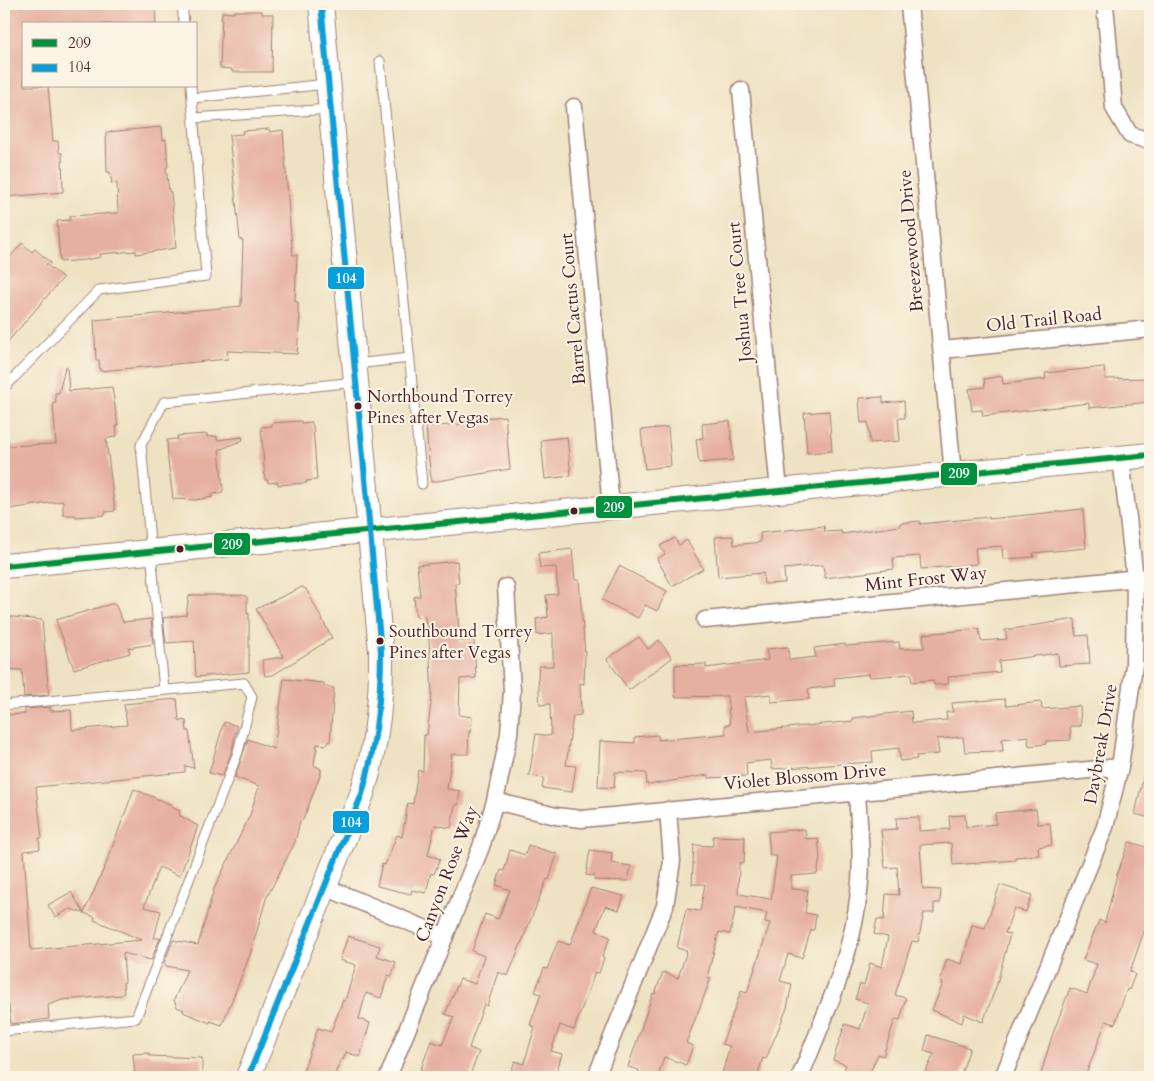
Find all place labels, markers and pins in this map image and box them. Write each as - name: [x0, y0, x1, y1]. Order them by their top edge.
- place label: Northbound Torrey Pines after Vegas: [367, 385, 513, 429]
- marker: Northbound Torrey Pines after Vegas: [353, 401, 363, 411]
- unlabelled marker: [569, 506, 579, 516]
- unlabelled marker: [175, 544, 185, 554]
- place label: Southbound Torrey Pines after Vegas: [389, 620, 532, 664]
- marker: Southbound Torrey Pines after Vegas: [375, 636, 385, 646]

